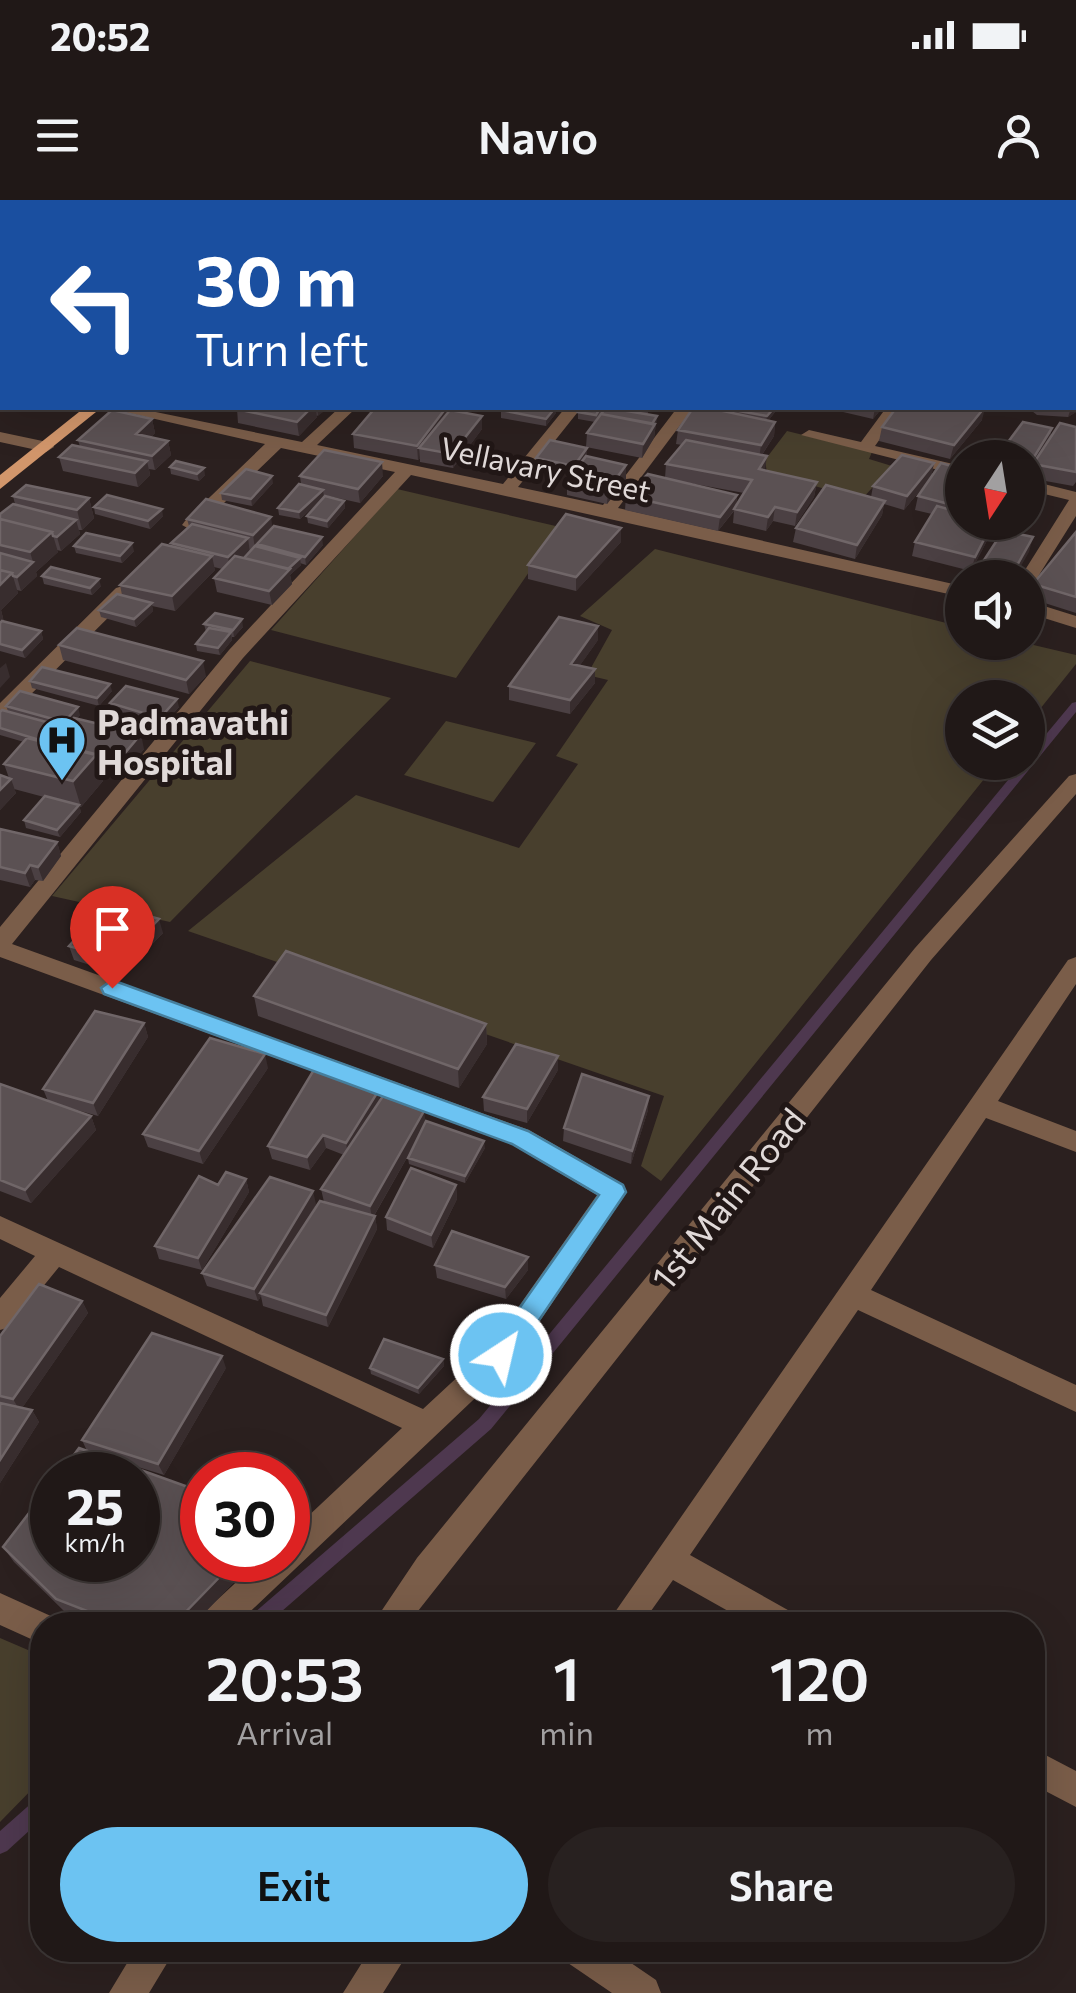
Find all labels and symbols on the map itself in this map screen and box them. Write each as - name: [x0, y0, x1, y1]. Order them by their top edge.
- street label: Vellavary Street: [438, 428, 654, 508]
- north arrow: [945, 440, 1045, 540]
- place label: Padmavathi Hospital: [97, 699, 289, 782]
- hospital icon: Padmavathi Hospital: [36, 714, 88, 782]
- pin: [70, 886, 155, 989]
- street label: 1st Main Road: [641, 1099, 813, 1297]
- position arrow: [449, 1303, 553, 1407]
- speed limit sign: 30: [180, 1452, 310, 1582]

